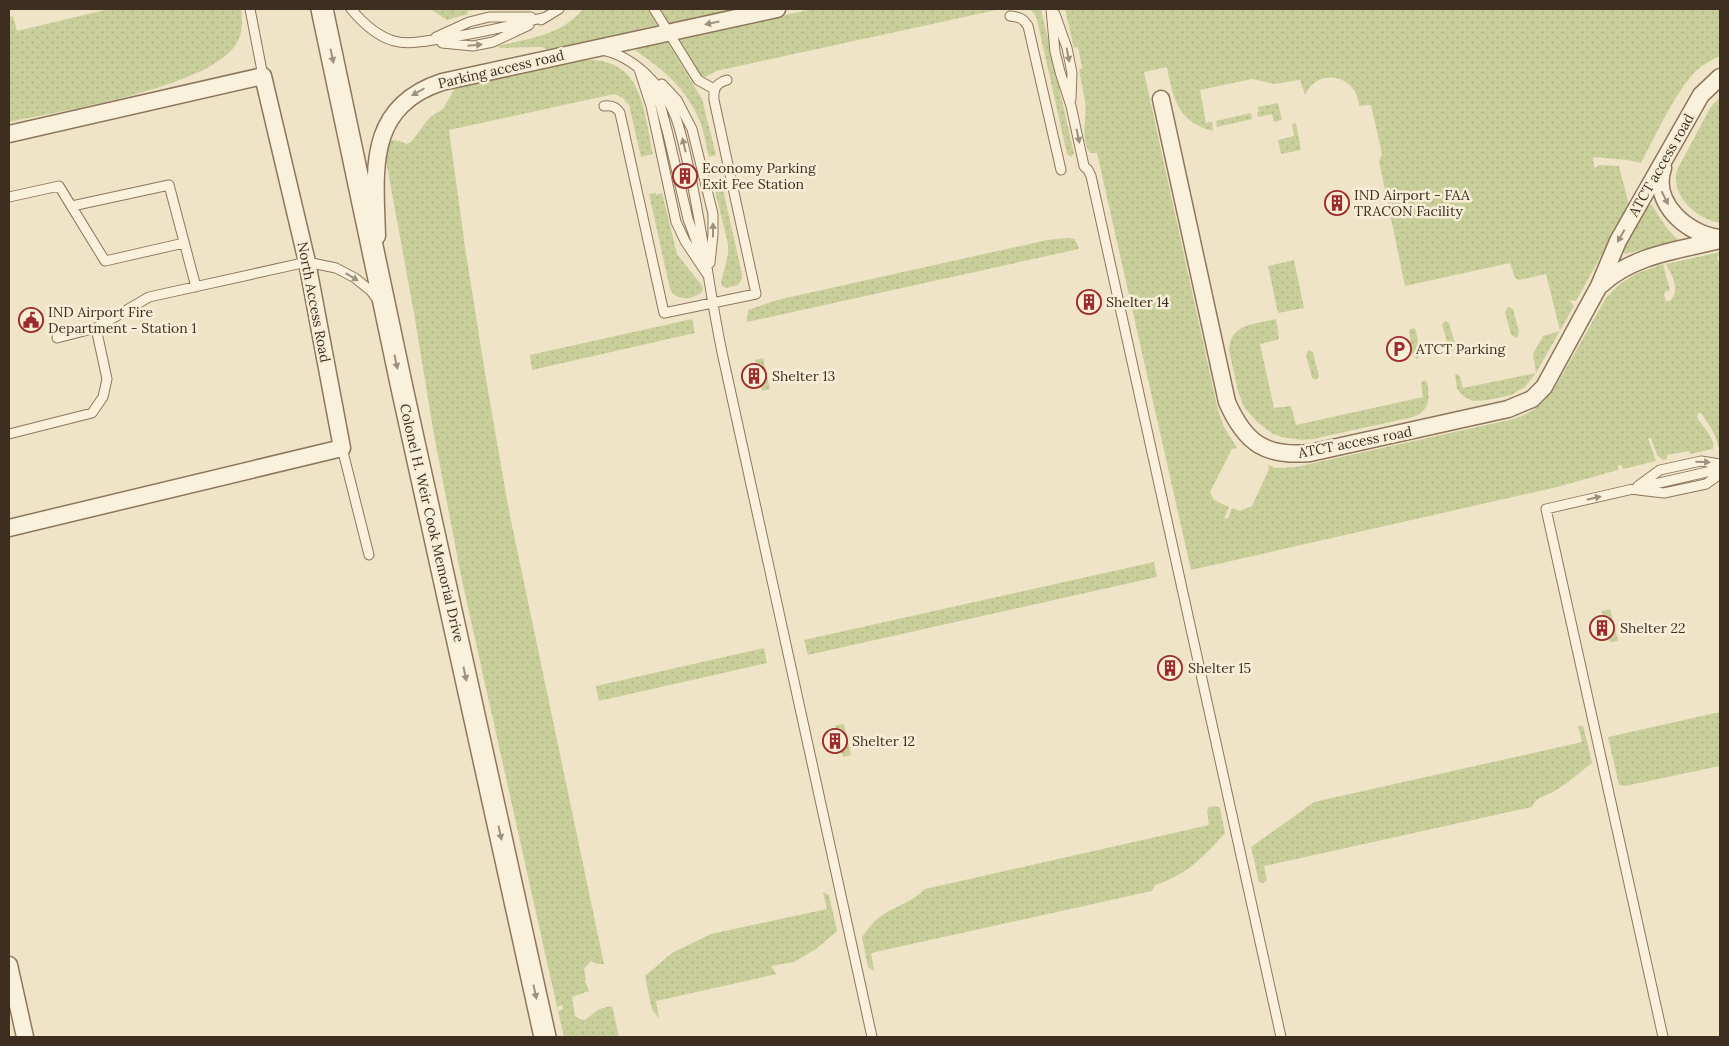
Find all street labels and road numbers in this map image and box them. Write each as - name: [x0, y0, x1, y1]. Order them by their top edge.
- street label: Parking access road: [436, 46, 566, 92]
- street label: ATCT access road: [1624, 110, 1698, 221]
- street label: North Access Road: [293, 240, 335, 364]
- street label: Colonel H. Weir Cook Memorial Drive: [396, 402, 468, 644]
- street label: ATCT access road: [1295, 422, 1414, 462]

